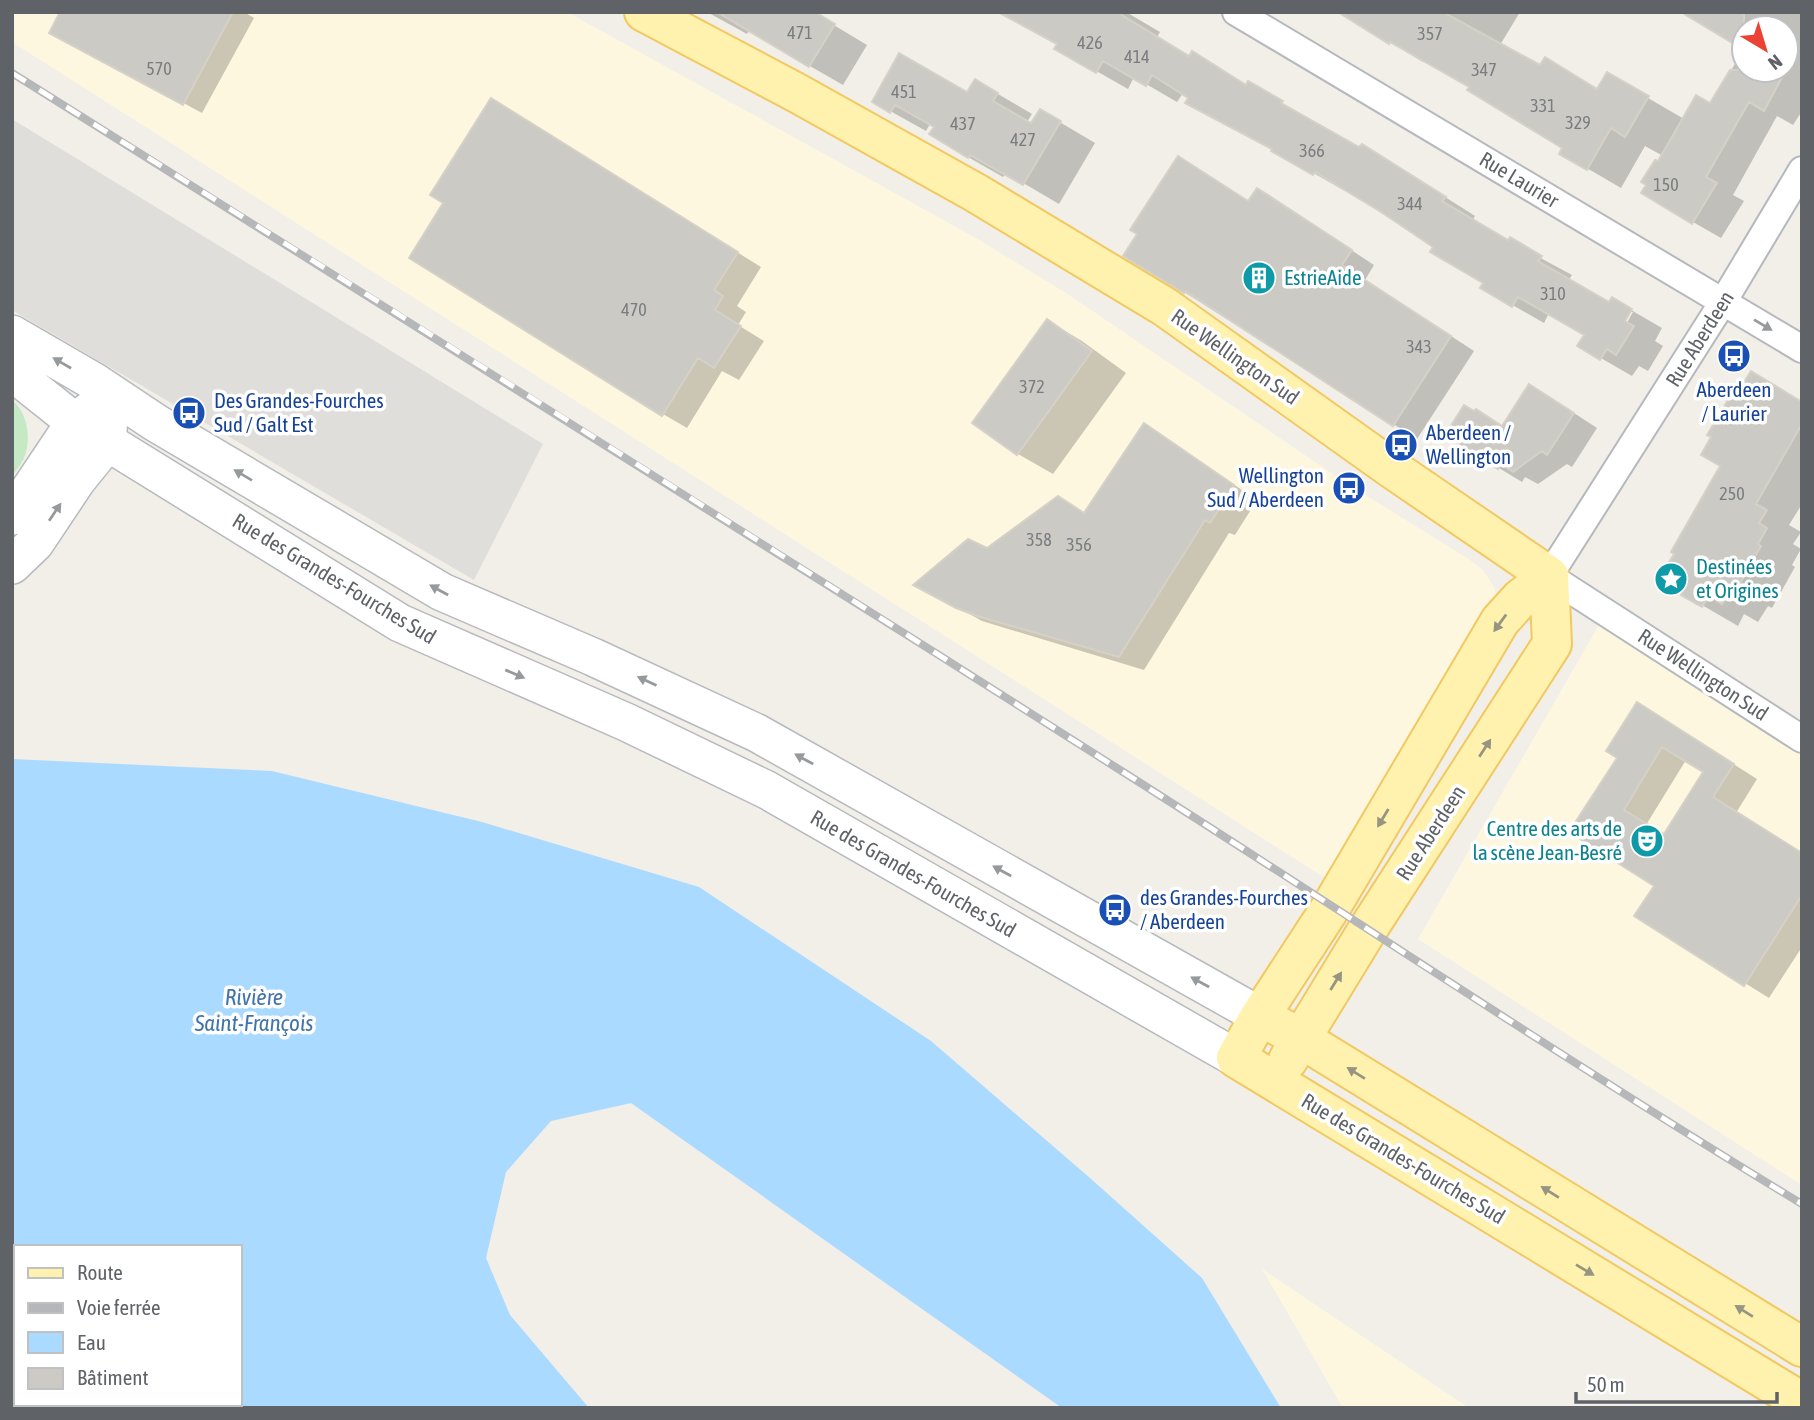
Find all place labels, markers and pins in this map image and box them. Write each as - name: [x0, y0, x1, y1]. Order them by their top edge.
- building icon: EstrieAide: [1240, 259, 1278, 297]
- place label: EstrieAide: [1284, 265, 1362, 289]
- bus stop icon: Aberdeen / Laurier: [1715, 337, 1753, 375]
- place label: Aberdeen / Laurier: [1696, 377, 1772, 425]
- place label: Des Grandes-Fourches Sud / Galt Est: [214, 388, 384, 436]
- bus stop icon: Des Grandes-Fourches Sud / Galt Est: [170, 394, 208, 432]
- place label: Aberdeen / Wellington: [1426, 420, 1511, 468]
- bus stop icon: Aberdeen / Wellington: [1382, 426, 1420, 464]
- place label: Wellington Sud / Aberdeen: [1207, 463, 1324, 511]
- bus stop icon: Wellington Sud / Aberdeen: [1330, 469, 1368, 507]
- place label: Destinées et Origines: [1696, 554, 1779, 602]
- place icon: Destinées et Origines: [1652, 560, 1690, 598]
- place label: Centre des arts de la scène Jean-Besré: [1472, 816, 1622, 864]
- theatre icon: Centre des arts de la scène Jean-Besré: [1628, 822, 1666, 860]
- place label: des Grandes-Fourches / Aberdeen: [1140, 885, 1308, 933]
- bus stop icon: des Grandes-Fourches / Aberdeen: [1096, 891, 1134, 929]

